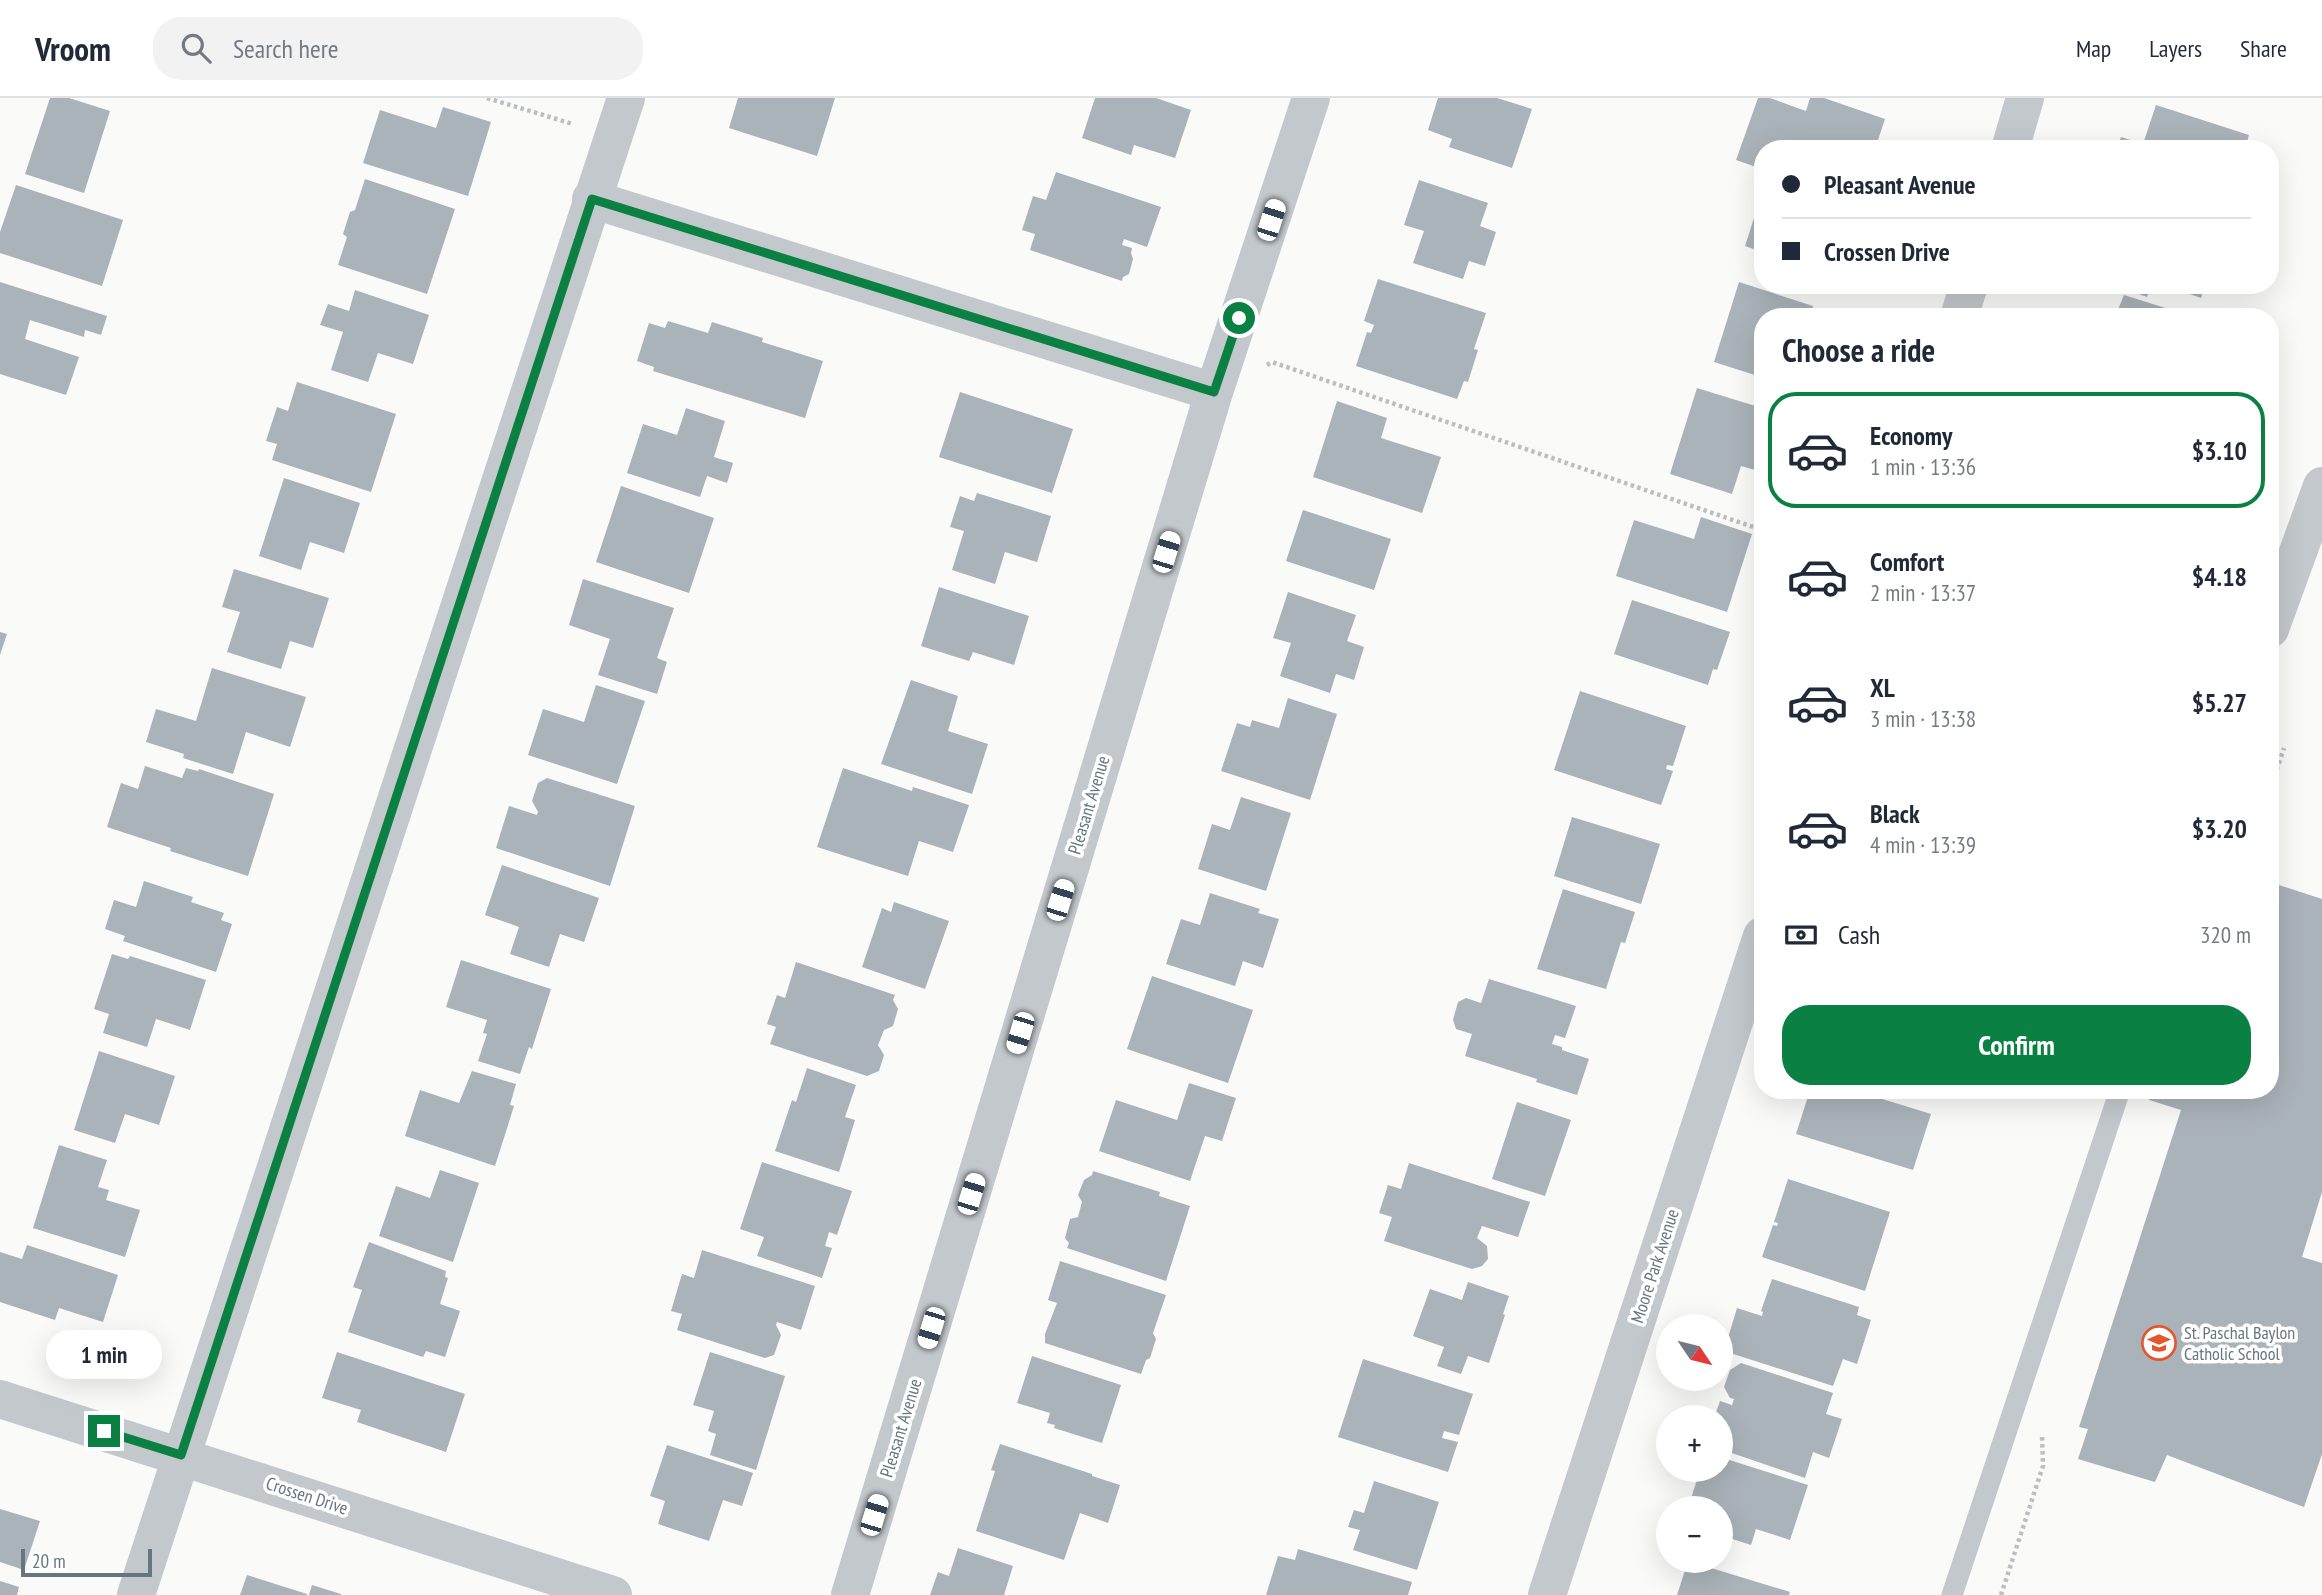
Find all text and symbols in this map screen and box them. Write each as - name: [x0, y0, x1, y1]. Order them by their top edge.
- search box: [153, 17, 643, 80]
- text: Vroom: [35, 27, 111, 70]
- icon: search: [177, 29, 215, 67]
- text: Search here: [233, 32, 339, 65]
- text: Map: [2076, 33, 2111, 64]
- text: Layers: [2149, 33, 2202, 64]
- text: Share: [2240, 33, 2287, 64]
- text: Pleasant Avenue: [1824, 168, 1976, 201]
- car: [1255, 197, 1288, 243]
- text: Crossen Drive: [1824, 235, 1950, 268]
- route start: [1223, 302, 1255, 334]
- text: Choose a ride: [1782, 329, 1935, 371]
- icon: car: [1786, 419, 1849, 482]
- text: Economy: [1870, 419, 1952, 452]
- text: $3.10: [2192, 434, 2247, 467]
- text: 1 min · 13:36: [1870, 452, 1976, 481]
- car: [1150, 529, 1183, 575]
- icon: car: [1786, 545, 1849, 608]
- text: Comfort: [1870, 545, 1944, 578]
- text: $4.18: [2192, 560, 2247, 593]
- text: 2 min · 13:37: [1870, 578, 1976, 607]
- icon: car: [1786, 671, 1849, 734]
- text: XL: [1870, 671, 1895, 704]
- text: $5.27: [2192, 686, 2247, 719]
- text: 3 min · 13:38: [1870, 704, 1976, 733]
- street label: Pleasant Avenue: [1063, 753, 1114, 857]
- icon: car: [1786, 797, 1849, 860]
- text: Black: [1870, 797, 1920, 830]
- text: $3.20: [2192, 812, 2247, 845]
- text: 4 min · 13:39: [1870, 830, 1976, 859]
- car: [1044, 877, 1077, 923]
- icon: cash: [1782, 916, 1820, 954]
- text: Cash: [1838, 918, 1880, 951]
- text: 320 m: [2200, 920, 2251, 949]
- button: Confirm: [1782, 1005, 2251, 1085]
- car: [1004, 1010, 1037, 1056]
- car: [955, 1171, 988, 1217]
- street label: Moore Park Avenue: [1625, 1206, 1684, 1326]
- car: [915, 1305, 948, 1351]
- north arrow: [1656, 1314, 1732, 1391]
- map controls: [1656, 1314, 1733, 1573]
- place label: St. Paschal Baylon Catholic School: [2184, 1321, 2295, 1365]
- school or university icon: St. Paschal Baylon Catholic School: [2140, 1324, 2178, 1362]
- callout: 1 min: [46, 1330, 162, 1378]
- text: 1 min: [81, 1340, 127, 1369]
- street label: Pleasant Avenue: [875, 1376, 926, 1480]
- button: +: [1656, 1405, 1733, 1482]
- route end: [88, 1415, 120, 1447]
- street label: Crossen Drive: [263, 1471, 351, 1520]
- car: [858, 1492, 891, 1538]
- button: −: [1656, 1496, 1733, 1573]
- scale bar: [21, 1546, 152, 1578]
- text: 20 m: [32, 1549, 66, 1573]

